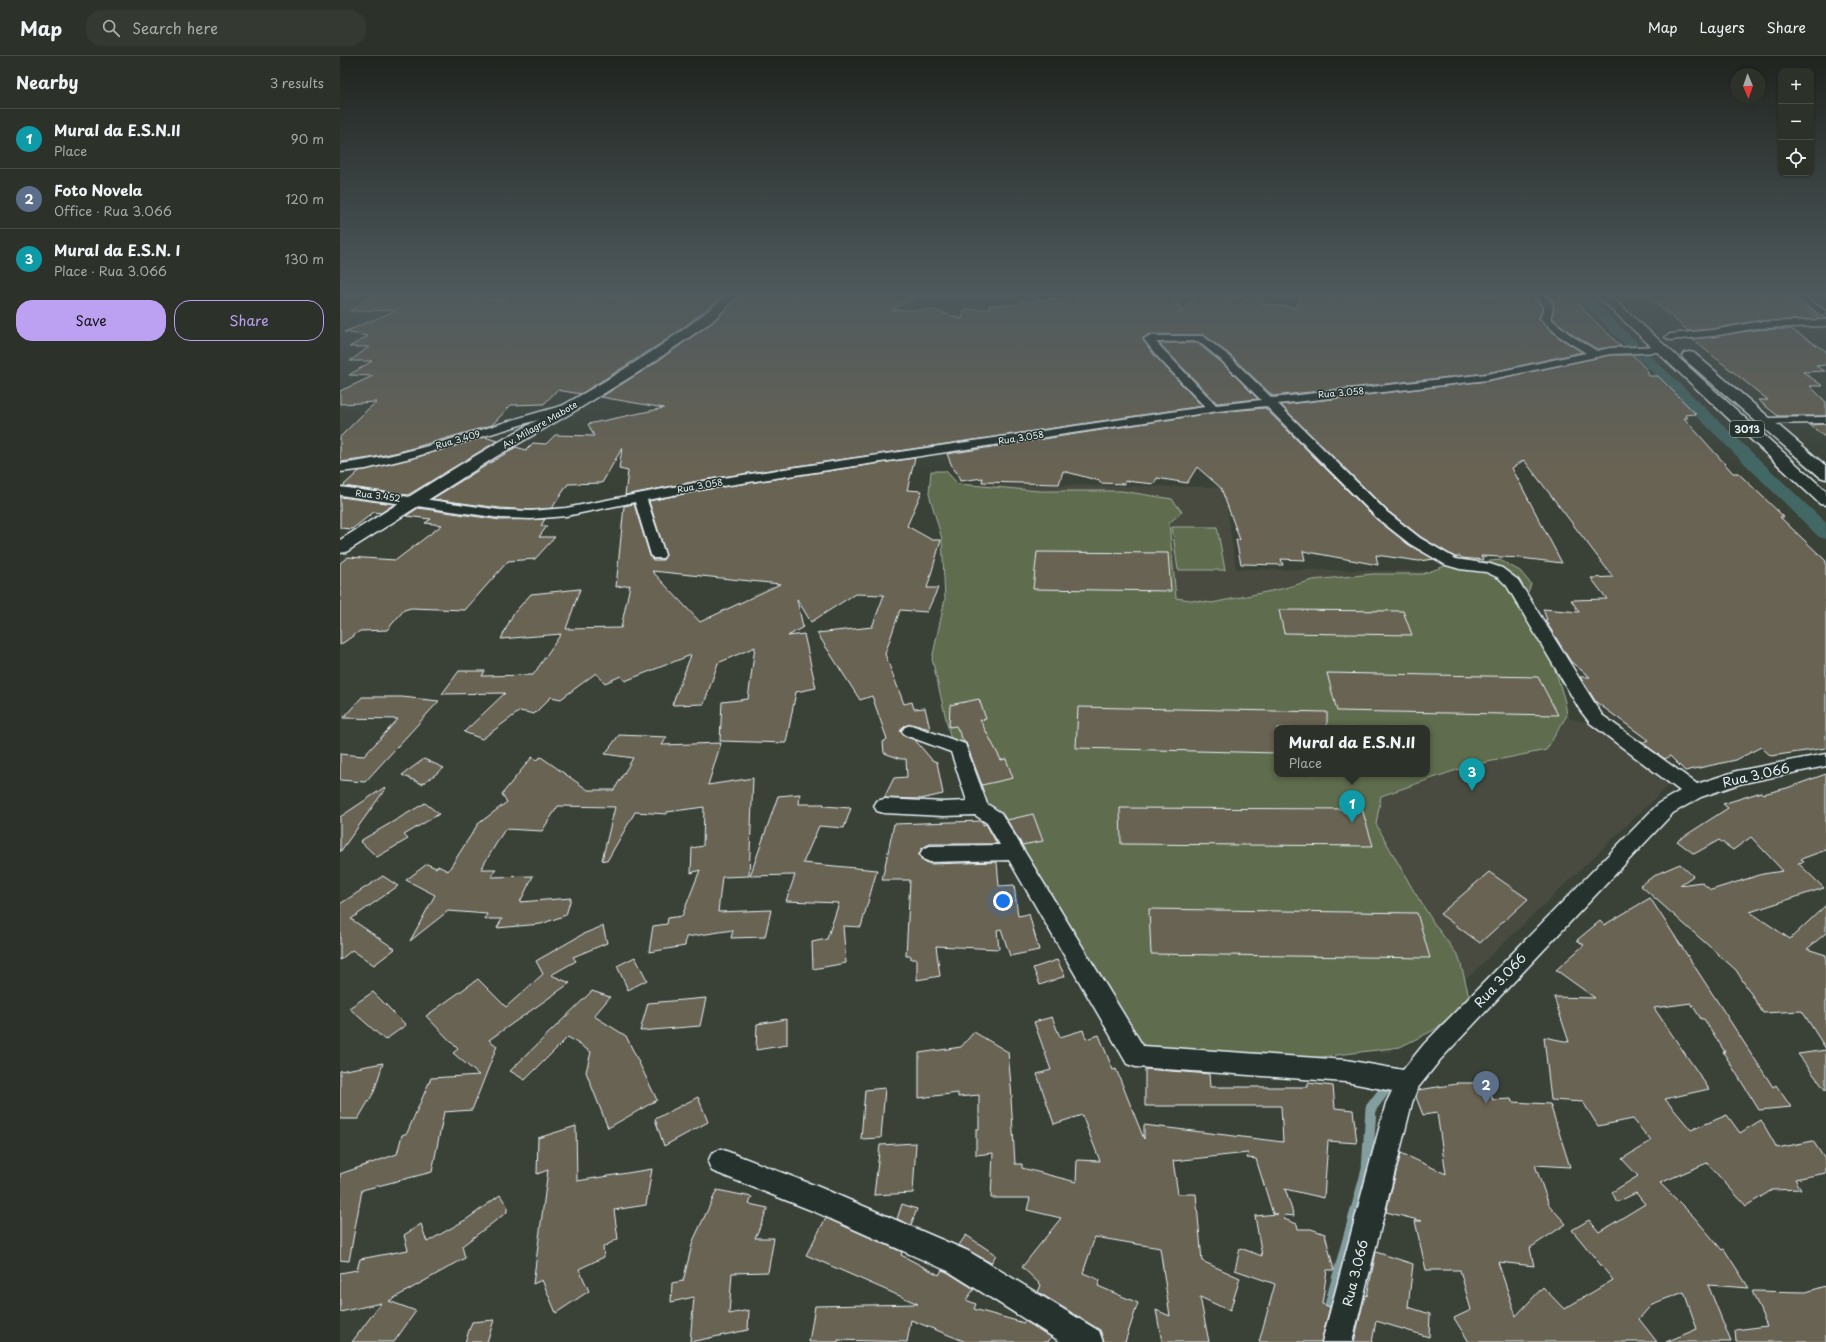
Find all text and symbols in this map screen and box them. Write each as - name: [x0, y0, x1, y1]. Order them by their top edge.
- search box: [86, 10, 366, 46]
- text: Map: [20, 14, 62, 42]
- text: Search here: [132, 16, 218, 39]
- icon: search: [100, 17, 122, 39]
- text: Map: [1648, 17, 1678, 38]
- text: Layers: [1700, 17, 1745, 38]
- text: Share: [1767, 17, 1806, 38]
- north arrow: [1730, 68, 1766, 104]
- map controls: [1778, 68, 1814, 176]
- button: +: [1778, 68, 1814, 104]
- text: Nearby: [16, 69, 78, 95]
- text: 3 results: [270, 73, 324, 92]
- button: −: [1778, 104, 1814, 140]
- text: Mural da E.S.N.II: [54, 118, 181, 141]
- text: 1: [26, 129, 32, 148]
- text: 90 m: [291, 129, 324, 148]
- button: locate: [1778, 140, 1814, 176]
- text: Place: [54, 141, 87, 160]
- text: Foto Novela: [54, 178, 143, 201]
- text: 2: [24, 189, 34, 208]
- text: 120 m: [285, 189, 324, 208]
- text: Office · Rua 3.066: [54, 201, 172, 220]
- text: Mural da E.S.N. I: [54, 238, 180, 261]
- text: 3: [25, 249, 33, 268]
- text: 130 m: [285, 249, 324, 268]
- text: Place · Rua 3.066: [54, 261, 167, 280]
- button: Save: [16, 300, 166, 341]
- button: Share: [174, 300, 324, 341]
- street label: Rua 3.058: [1317, 383, 1365, 401]
- street label: Av. Milagre Mabote: [499, 397, 580, 451]
- road number: 3013: [1730, 421, 1764, 437]
- street label: Rua 3.409: [434, 426, 482, 452]
- street label: Rua 3.058: [997, 426, 1045, 448]
- street label: Rua 3.058: [676, 474, 724, 496]
- street label: Rua 3.452: [355, 485, 402, 505]
- popup: [1274, 725, 1430, 777]
- text: Mural da E.S.N.II: [1289, 730, 1415, 753]
- text: Place: [1289, 753, 1322, 772]
- pin: 3: [1459, 758, 1485, 791]
- street label: Rua 3.066: [1720, 758, 1791, 791]
- pin: 1: [1339, 790, 1365, 823]
- your location: [993, 891, 1013, 911]
- street label: Rua 3.066: [1469, 948, 1530, 1011]
- pin: 2: [1473, 1071, 1499, 1104]
- street label: Rua 3.066: [1337, 1237, 1372, 1308]

